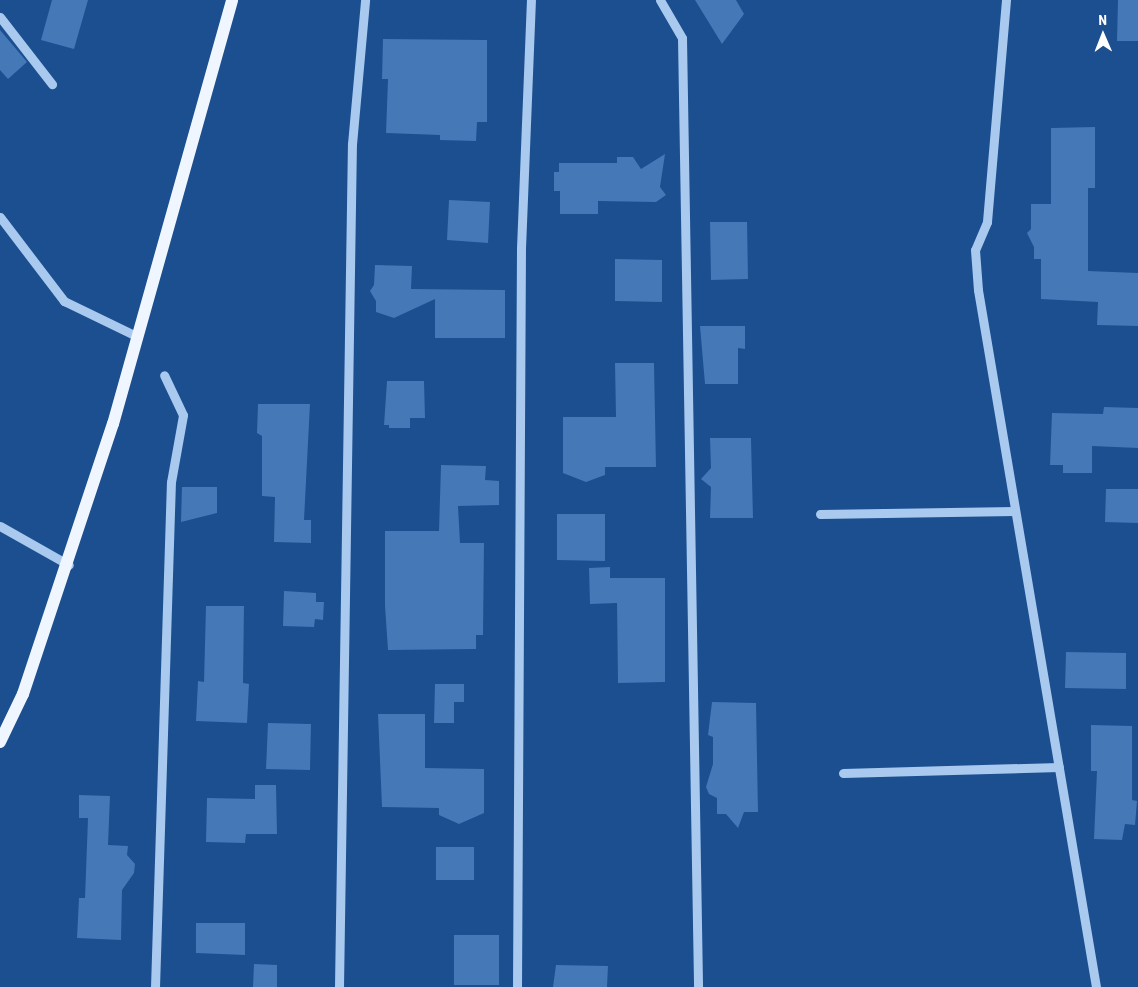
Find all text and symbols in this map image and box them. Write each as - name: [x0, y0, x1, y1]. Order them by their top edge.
- north arrow: [1078, 10, 1128, 60]
- text: N: [1098, 12, 1107, 28]

